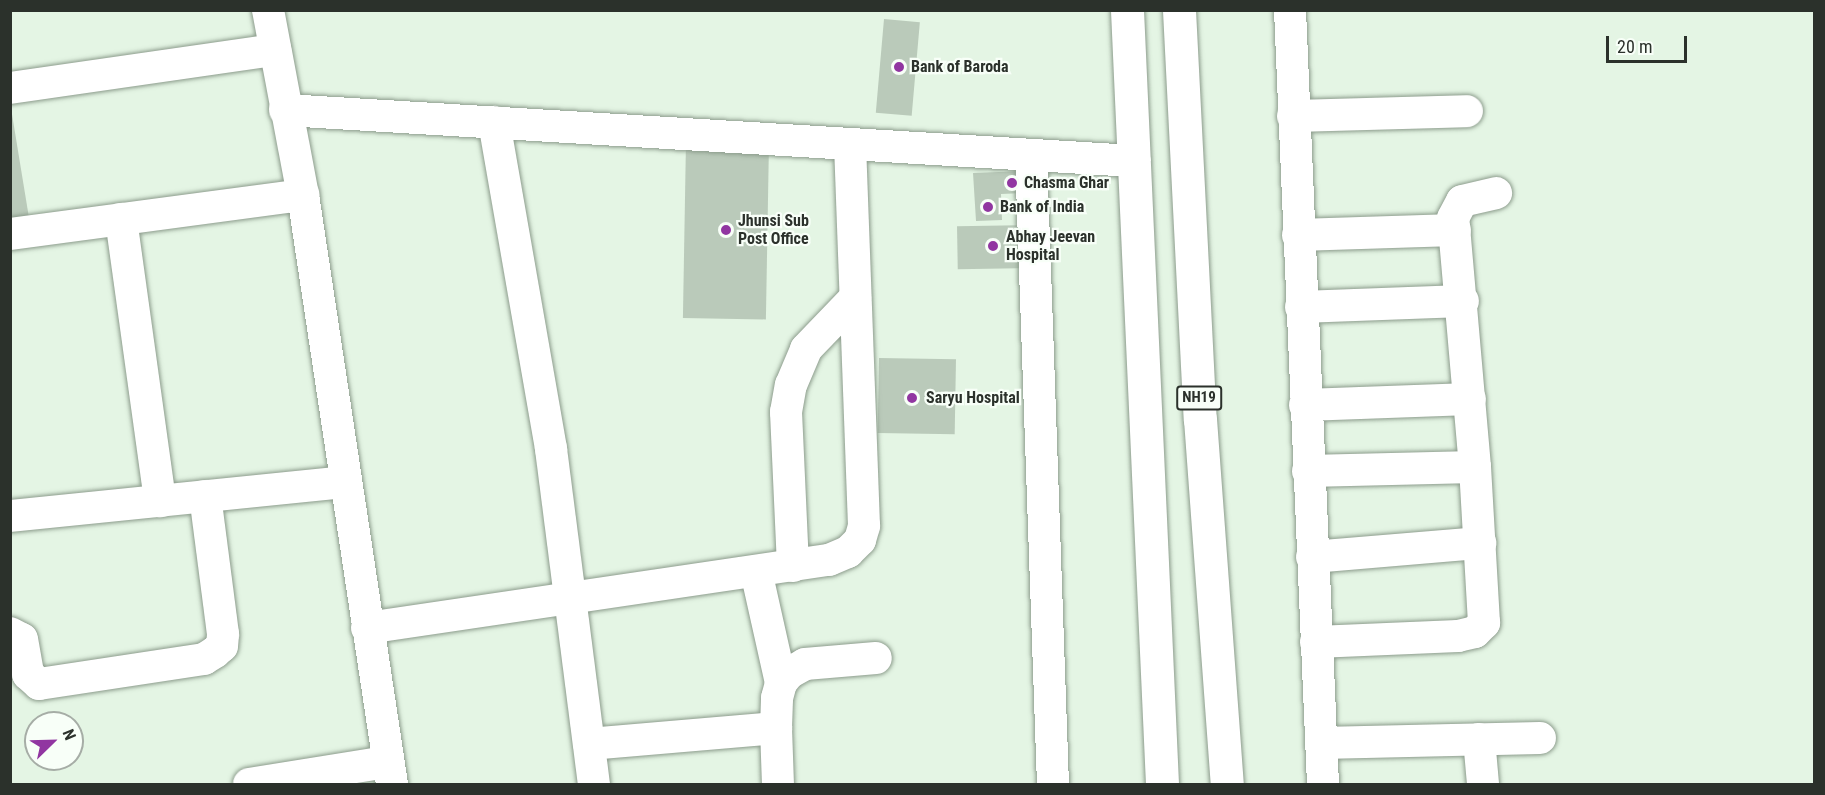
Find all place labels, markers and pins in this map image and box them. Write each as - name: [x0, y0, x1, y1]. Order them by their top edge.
- place label: Bank of Baroda: [911, 57, 1009, 77]
- marker: Bank of Baroda: [892, 60, 906, 74]
- place label: Chasma Ghar: [1024, 173, 1109, 193]
- marker: Chasma Ghar: [1005, 176, 1019, 190]
- place label: Bank of India: [1000, 197, 1084, 217]
- marker: Bank of India: [981, 200, 995, 214]
- place label: Jhunsi Sub Post Office: [738, 211, 809, 249]
- marker: Jhunsi Sub Post Office: [719, 223, 733, 237]
- place label: Abhay Jeevan Hospital: [1006, 227, 1095, 265]
- marker: Abhay Jeevan Hospital: [984, 237, 1002, 255]
- place label: Saryu Hospital: [926, 388, 1020, 408]
- marker: Saryu Hospital: [903, 389, 921, 407]

